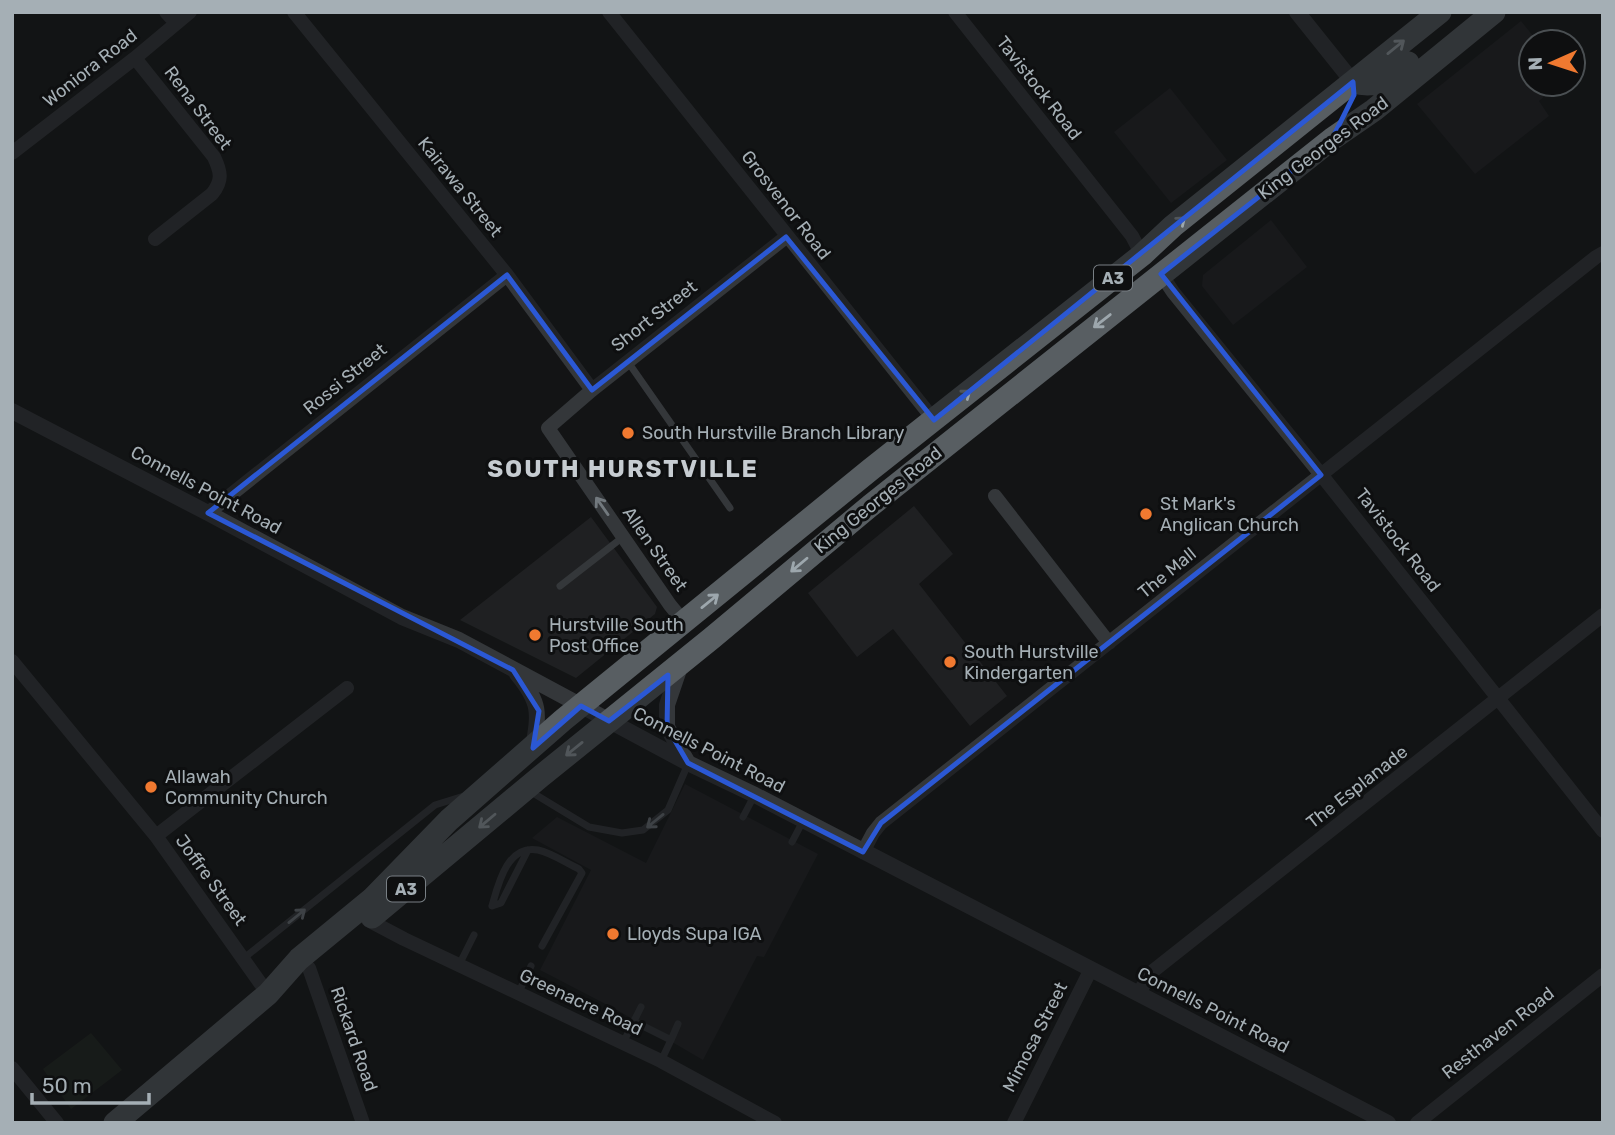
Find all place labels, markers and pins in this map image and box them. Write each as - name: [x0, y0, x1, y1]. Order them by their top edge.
- place label: South Hurstville Branch Library: [642, 422, 905, 444]
- marker: South Hurstville Branch Library: [620, 425, 636, 441]
- place label: St Mark's Anglican Church: [1160, 493, 1299, 536]
- marker: St Mark's Anglican Church: [1138, 506, 1154, 522]
- place label: Hurstville South Post Office: [549, 614, 684, 657]
- marker: Hurstville South Post Office: [527, 627, 543, 643]
- place label: South Hurstville Kindergarten: [964, 641, 1099, 684]
- marker: South Hurstville Kindergarten: [942, 654, 958, 670]
- place label: Allawah Community Church: [165, 766, 328, 809]
- marker: Allawah Community Church: [143, 779, 159, 795]
- place label: Lloyds Supa IGA: [627, 923, 762, 945]
- marker: Lloyds Supa IGA: [605, 926, 621, 942]

